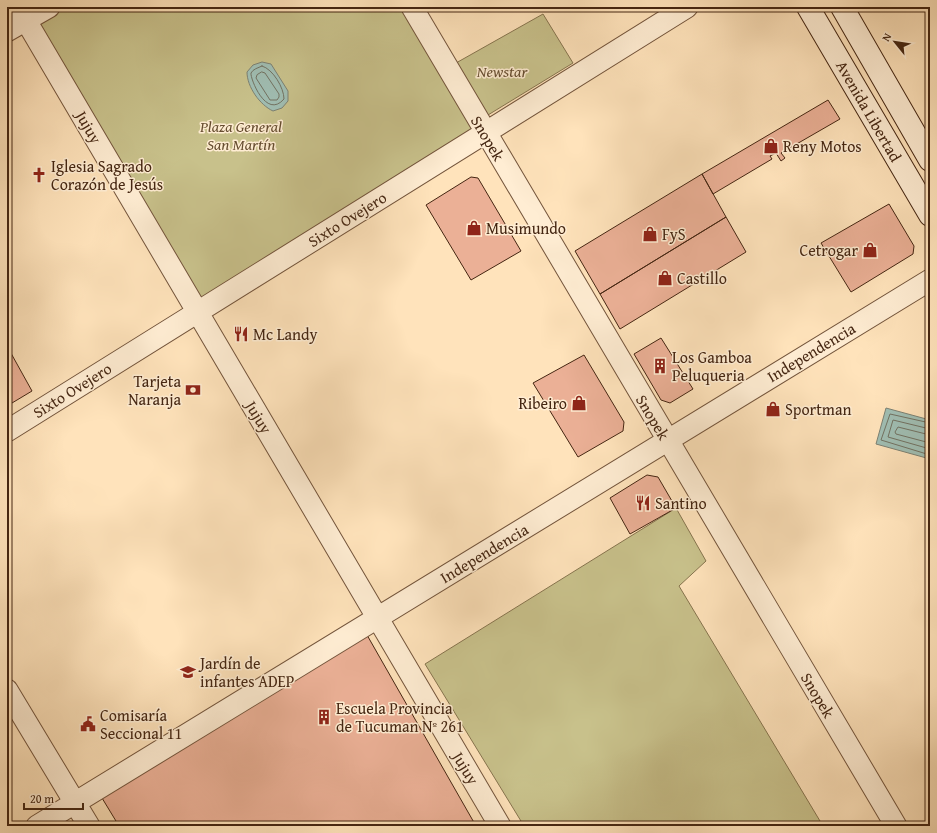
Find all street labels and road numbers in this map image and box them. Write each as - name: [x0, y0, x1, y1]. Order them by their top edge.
- street label: Avenida Libertad: [830, 56, 908, 167]
- street label: Jujuy: [69, 104, 108, 148]
- street label: Snopek: [465, 111, 511, 166]
- street label: Sixto Ovejero: [303, 185, 391, 253]
- street label: Independencia: [762, 316, 860, 388]
- street label: Sixto Ovejero: [28, 356, 116, 424]
- street label: Snopek: [630, 390, 676, 445]
- street label: Jujuy: [239, 394, 278, 438]
- street label: Independencia: [435, 517, 533, 589]
- street label: Snopek: [795, 668, 841, 723]
- street label: Jujuy: [446, 745, 485, 789]

